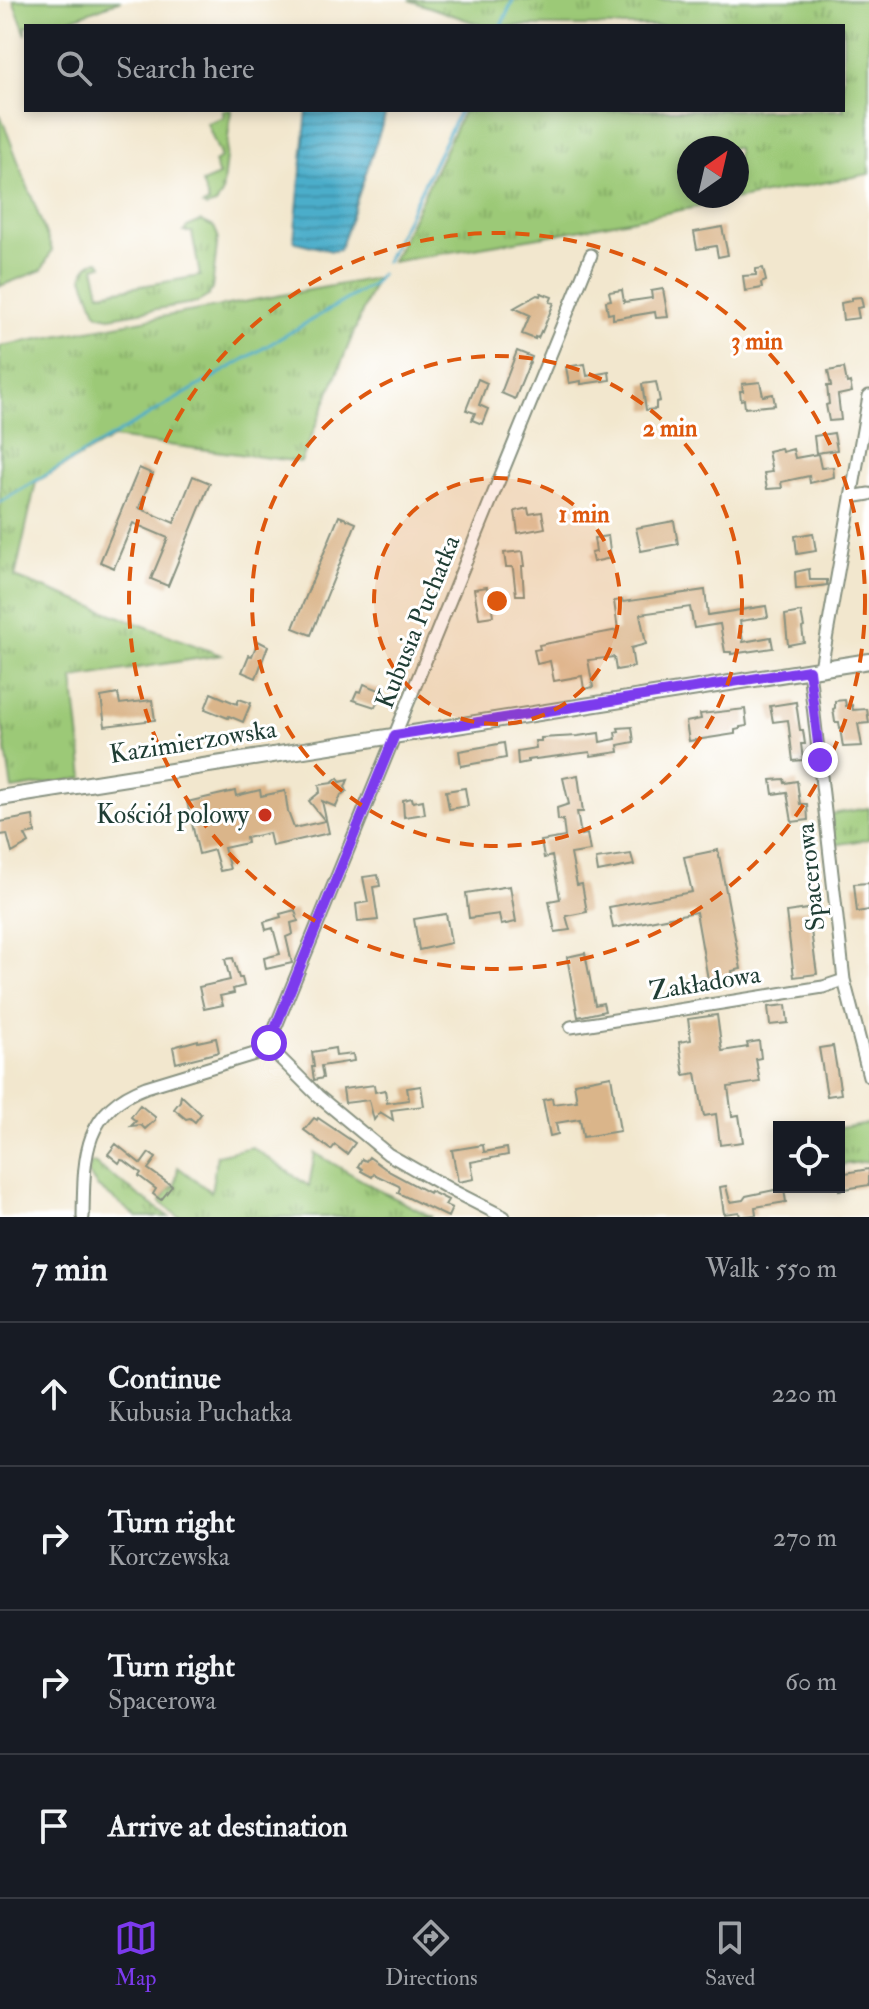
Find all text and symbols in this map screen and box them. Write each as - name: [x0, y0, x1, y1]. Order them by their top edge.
- search box: [24, 24, 845, 112]
- icon: search: [52, 46, 96, 90]
- text: Search here: [116, 50, 255, 87]
- north arrow: [677, 136, 749, 208]
- text: 3 min: [731, 326, 783, 357]
- text: 2 min: [643, 413, 698, 444]
- text: 1 min: [559, 499, 610, 530]
- street label: Kubusia Puchatka: [369, 530, 467, 713]
- centre of rings: [483, 587, 511, 615]
- street label: Kazimierzowska: [107, 713, 279, 771]
- route end: [802, 742, 838, 778]
- place label: Kościół polowy: [96, 799, 250, 832]
- marker: Kościół polowy: [256, 806, 274, 824]
- street label: Spacerowa: [789, 821, 834, 933]
- street label: Zakładowa: [647, 958, 763, 1008]
- route start: [251, 1025, 287, 1061]
- map controls: [773, 1121, 845, 1193]
- button: locate: [773, 1121, 845, 1193]
- text: 7 min: [32, 1248, 108, 1291]
- text: Walk · 550 m: [705, 1253, 837, 1285]
- text: Continue: [108, 1360, 221, 1397]
- icon: ahead: [32, 1372, 76, 1416]
- text: 220 m: [772, 1378, 837, 1410]
- text: Kubusia Puchatka: [108, 1397, 292, 1429]
- text: Turn right: [108, 1504, 235, 1541]
- icon: right: [32, 1516, 76, 1560]
- text: 270 m: [773, 1522, 837, 1554]
- text: Korczewska: [108, 1541, 230, 1573]
- text: Turn right: [108, 1648, 235, 1685]
- icon: right: [32, 1660, 76, 1704]
- text: 60 m: [785, 1666, 837, 1698]
- text: Spacerowa: [108, 1685, 216, 1717]
- icon: arrive: [32, 1804, 76, 1848]
- text: Arrive at destination: [108, 1808, 348, 1845]
- tab: Map: [114, 1916, 158, 1992]
- tab: Directions: [385, 1916, 478, 1992]
- tab: Saved: [705, 1916, 755, 1992]

